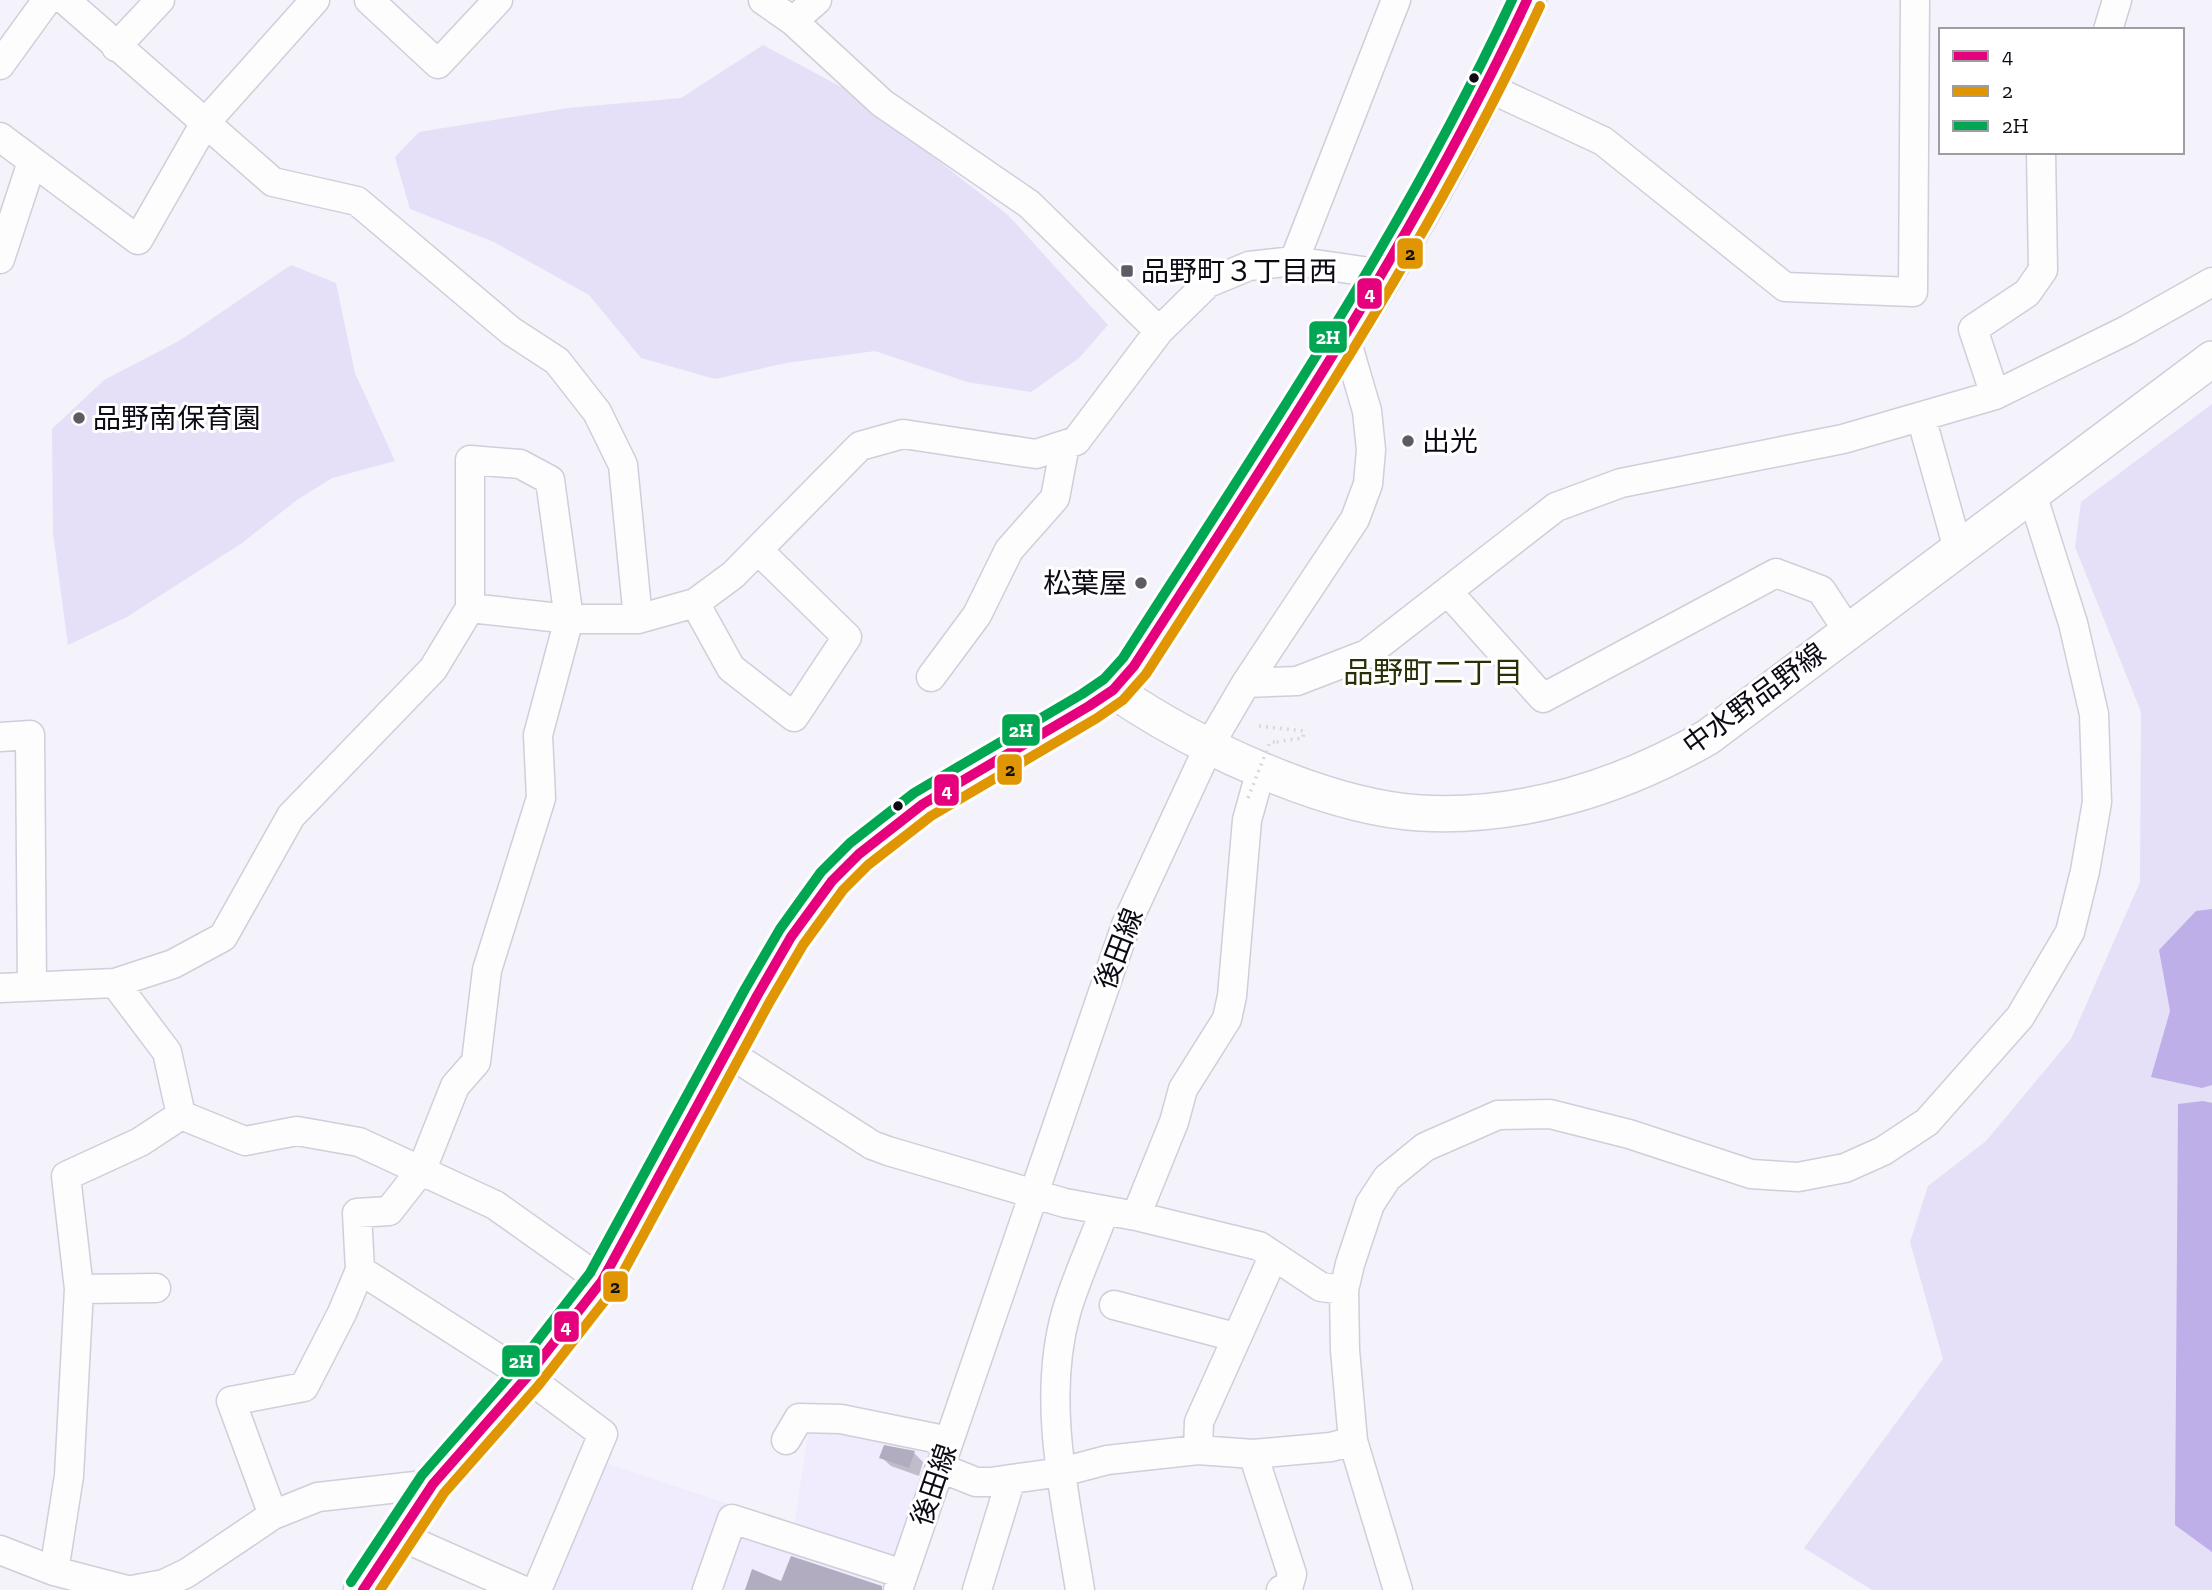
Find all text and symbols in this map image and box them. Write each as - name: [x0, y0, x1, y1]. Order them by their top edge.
- legend: [1939, 28, 2184, 154]
- text: 4: [2002, 43, 2013, 68]
- unlabelled marker: [1467, 71, 1481, 85]
- text: 2: [2002, 78, 2013, 103]
- text: 2H: [2002, 113, 2029, 138]
- line badge: 2: [1396, 237, 1424, 270]
- text: 2: [1405, 242, 1415, 265]
- place label: 品野町３丁目西: [1141, 255, 1337, 288]
- marker: 品野町３丁目西: [1119, 263, 1135, 279]
- line badge: 4: [1356, 277, 1383, 310]
- text: 4: [1365, 282, 1376, 305]
- line badge: 2H: [1308, 320, 1348, 354]
- text: 2H: [1316, 326, 1340, 349]
- place label: 品野南保育園: [93, 402, 261, 435]
- marker: 品野南保育園: [71, 410, 87, 426]
- place label: 出光: [1422, 425, 1478, 458]
- marker: 出光: [1400, 433, 1416, 449]
- place label: 松葉屋: [1043, 567, 1127, 600]
- marker: 松葉屋: [1133, 575, 1149, 591]
- street label: 中水野品野線: [1676, 636, 1832, 762]
- district label: 品野町二丁目: [1343, 655, 1523, 691]
- line badge: 2H: [1001, 713, 1041, 747]
- text: 2H: [1009, 719, 1033, 742]
- line badge: 2: [996, 753, 1023, 786]
- text: 2: [1005, 758, 1015, 781]
- line badge: 4: [933, 773, 960, 807]
- text: 4: [942, 779, 953, 802]
- unlabelled marker: [891, 799, 905, 813]
- street label: 後田線: [1089, 904, 1149, 994]
- line badge: 2: [602, 1270, 629, 1303]
- text: 2: [610, 1275, 620, 1298]
- line badge: 4: [553, 1310, 580, 1343]
- text: 4: [561, 1315, 572, 1338]
- line badge: 2H: [501, 1344, 541, 1378]
- text: 2H: [509, 1350, 533, 1373]
- street label: 後田線: [905, 1440, 963, 1530]

